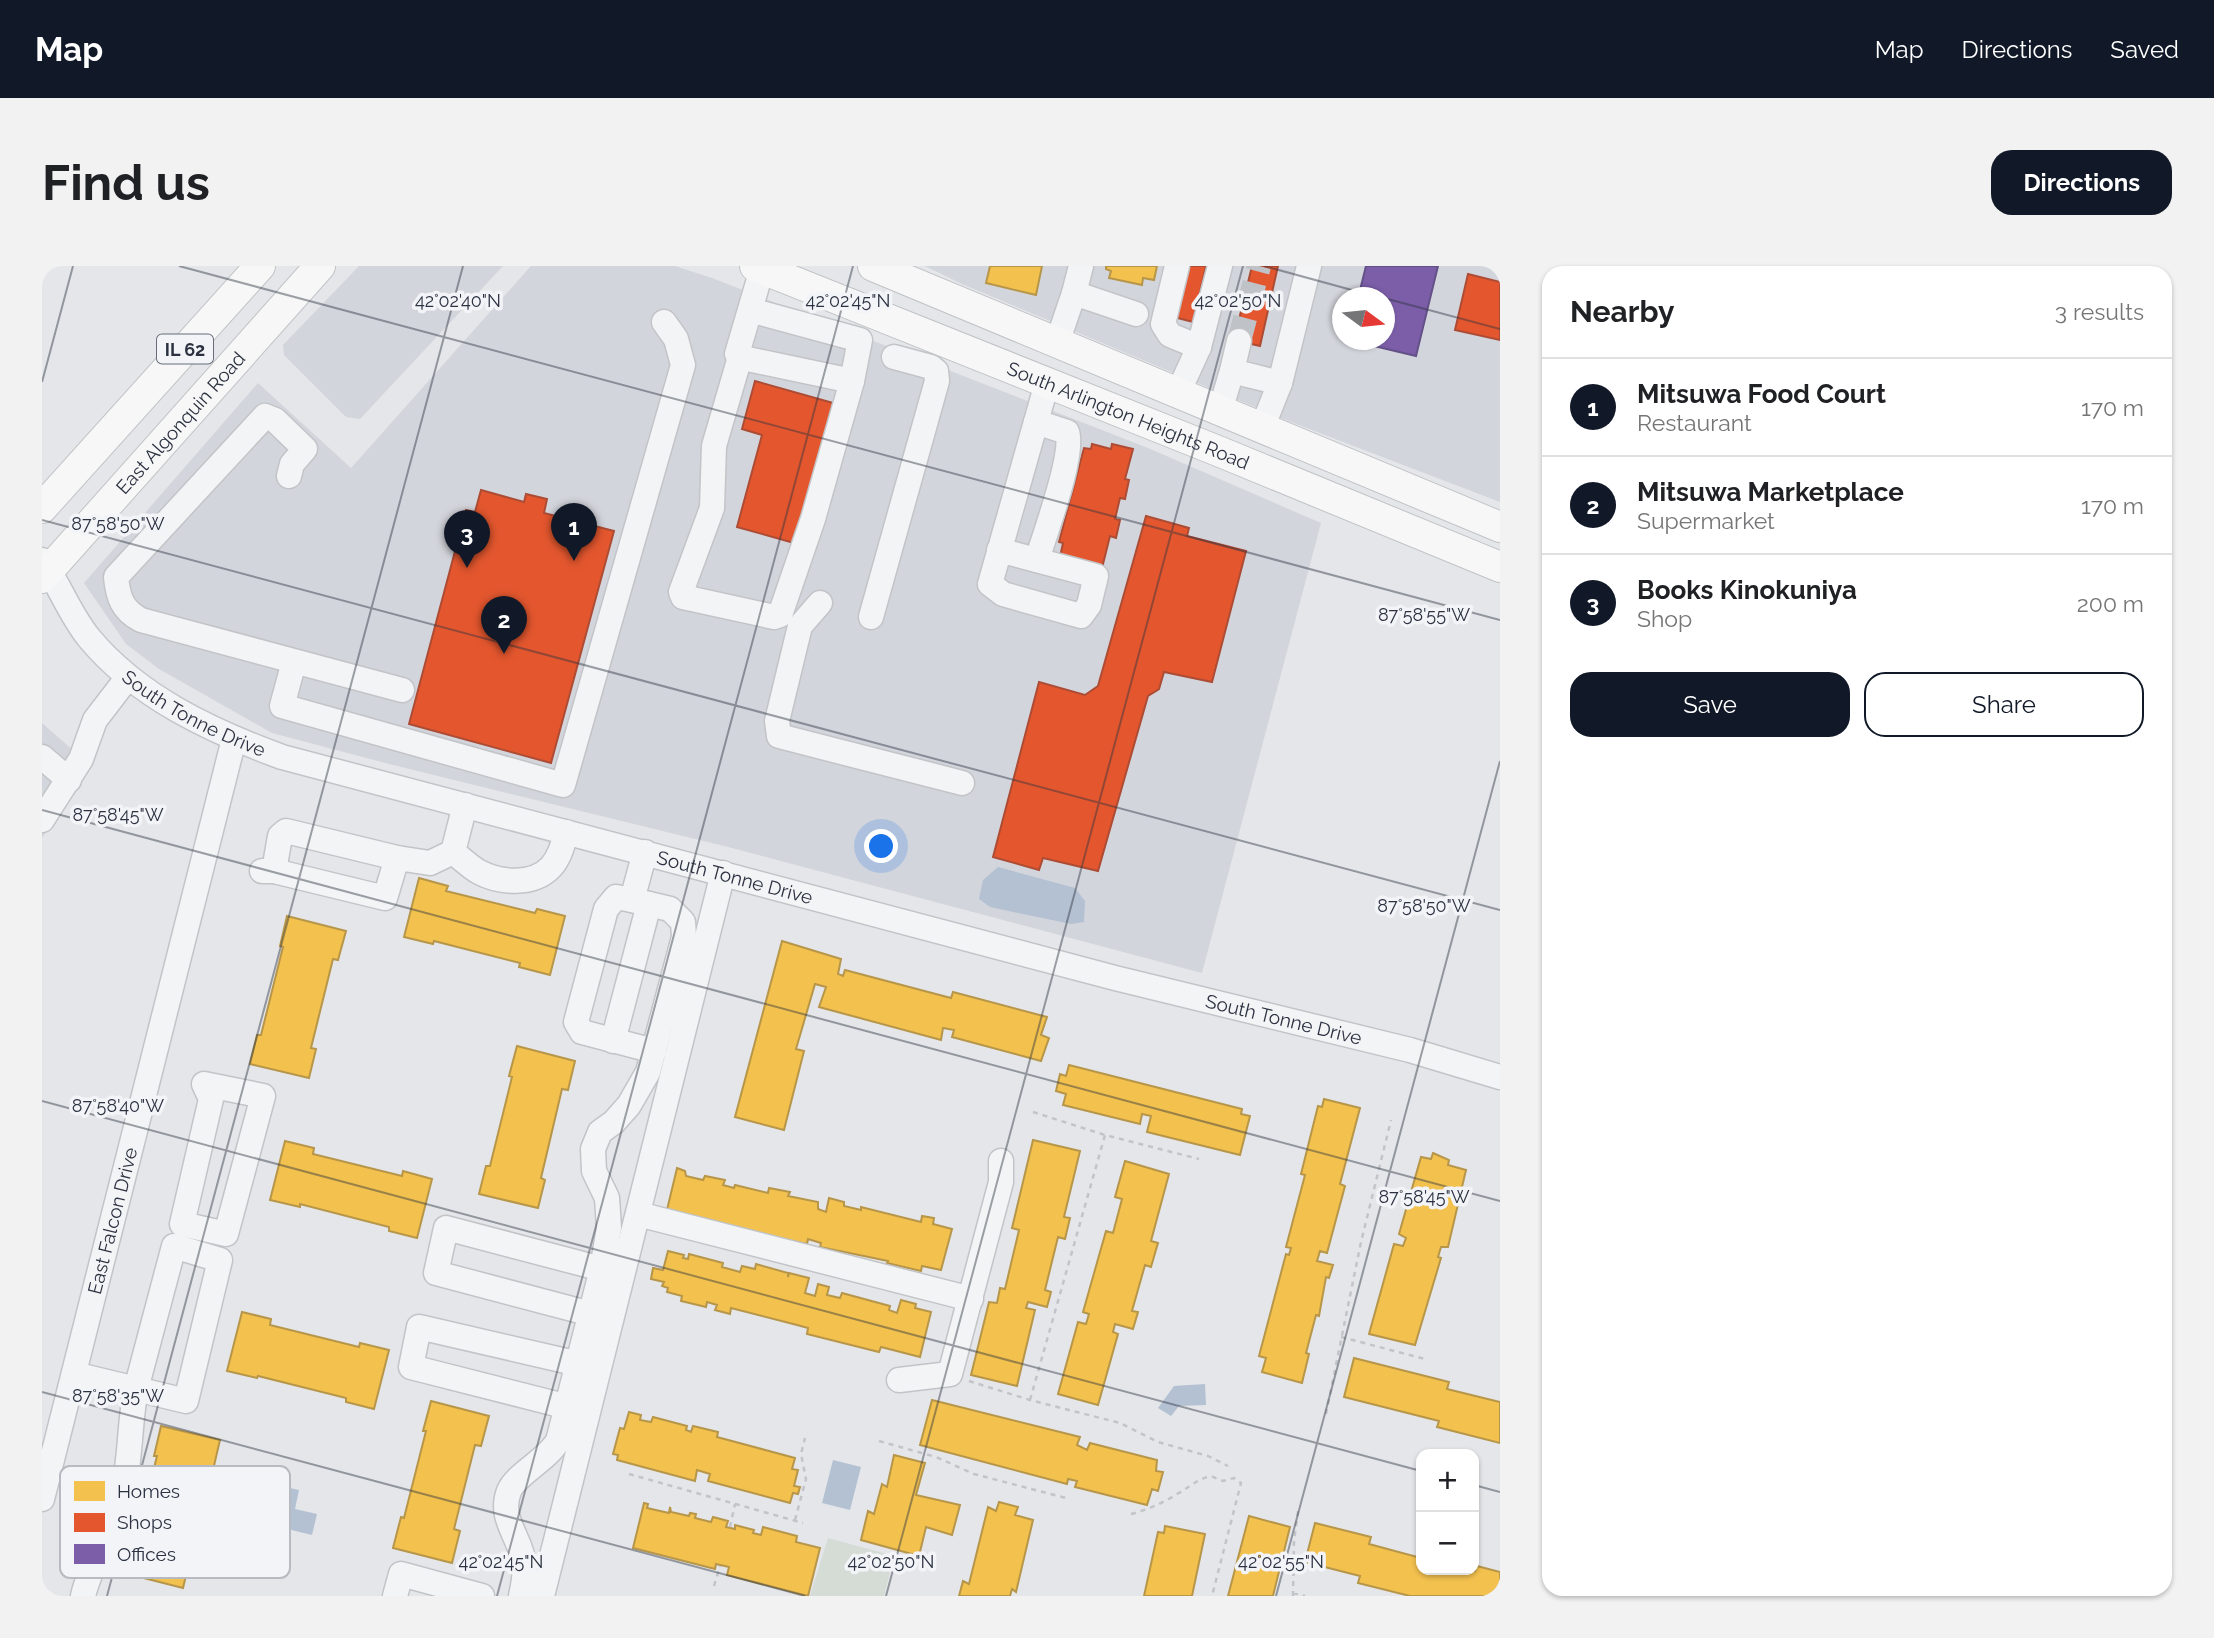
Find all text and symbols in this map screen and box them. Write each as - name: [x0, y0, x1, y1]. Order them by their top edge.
- text: Map: [35, 30, 103, 69]
- text: Map: [1875, 35, 1924, 64]
- text: Directions: [1962, 35, 2072, 64]
- text: Saved: [2110, 35, 2179, 64]
- button: Directions: [1991, 150, 2172, 215]
- text: Find us: [42, 154, 210, 211]
- north arrow: [1332, 287, 1395, 350]
- text: 42°02'40"N: [415, 290, 501, 311]
- text: 42°02'45"N: [806, 290, 890, 311]
- text: 42°02'50"N: [1195, 290, 1281, 311]
- text: Nearby: [1570, 294, 1674, 329]
- text: 3 results: [2055, 298, 2144, 325]
- road number: IL 62: [157, 334, 213, 364]
- street label: East Algonquin Road: [111, 347, 249, 498]
- street label: South Arlington Heights Road: [1004, 357, 1253, 474]
- text: Mitsuwa Food Court: [1637, 379, 1886, 409]
- text: 1: [1587, 394, 1599, 421]
- text: 170 m: [2081, 394, 2144, 421]
- text: Restaurant: [1637, 409, 1752, 436]
- text: Mitsuwa Marketplace: [1637, 477, 1904, 507]
- text: 2: [1587, 492, 1599, 519]
- text: 170 m: [2081, 492, 2144, 519]
- pin: 1: [551, 503, 597, 561]
- text: Supermarket: [1637, 507, 1775, 534]
- pin: 3: [444, 510, 490, 568]
- text: 87°58'50"W: [71, 513, 165, 534]
- text: Books Kinokuniya: [1637, 575, 1857, 605]
- text: 3: [1587, 590, 1599, 617]
- text: 200 m: [2077, 590, 2144, 617]
- pin: 2: [481, 596, 527, 654]
- text: 87°58'55"W: [1378, 604, 1470, 625]
- text: Shop: [1637, 605, 1692, 632]
- street label: South Tonne Drive: [118, 665, 269, 761]
- button: Save: [1570, 672, 1850, 737]
- button: Share: [1864, 672, 2144, 737]
- text: 87°58'45"W: [72, 804, 164, 825]
- your location: [864, 829, 898, 863]
- street label: South Tonne Drive: [655, 846, 815, 908]
- text: 87°58'50"W: [1377, 895, 1471, 916]
- street label: South Tonne Drive: [1203, 989, 1364, 1049]
- text: 87°58'40"W: [72, 1095, 164, 1116]
- street label: East Falcon Drive: [83, 1145, 141, 1297]
- text: 87°58'45"W: [1378, 1186, 1470, 1207]
- text: 87°58'35"W: [72, 1385, 164, 1406]
- map controls: [1416, 1449, 1479, 1575]
- button: +: [1416, 1449, 1479, 1512]
- legend: [60, 1466, 290, 1578]
- text: Homes: [117, 1480, 180, 1502]
- text: Shops: [117, 1511, 172, 1533]
- button: −: [1416, 1512, 1479, 1575]
- text: Offices: [117, 1543, 176, 1565]
- text: 42°02'45"N: [459, 1551, 543, 1572]
- text: 42°02'50"N: [848, 1551, 934, 1572]
- text: 42°02'55"N: [1238, 1551, 1324, 1572]

